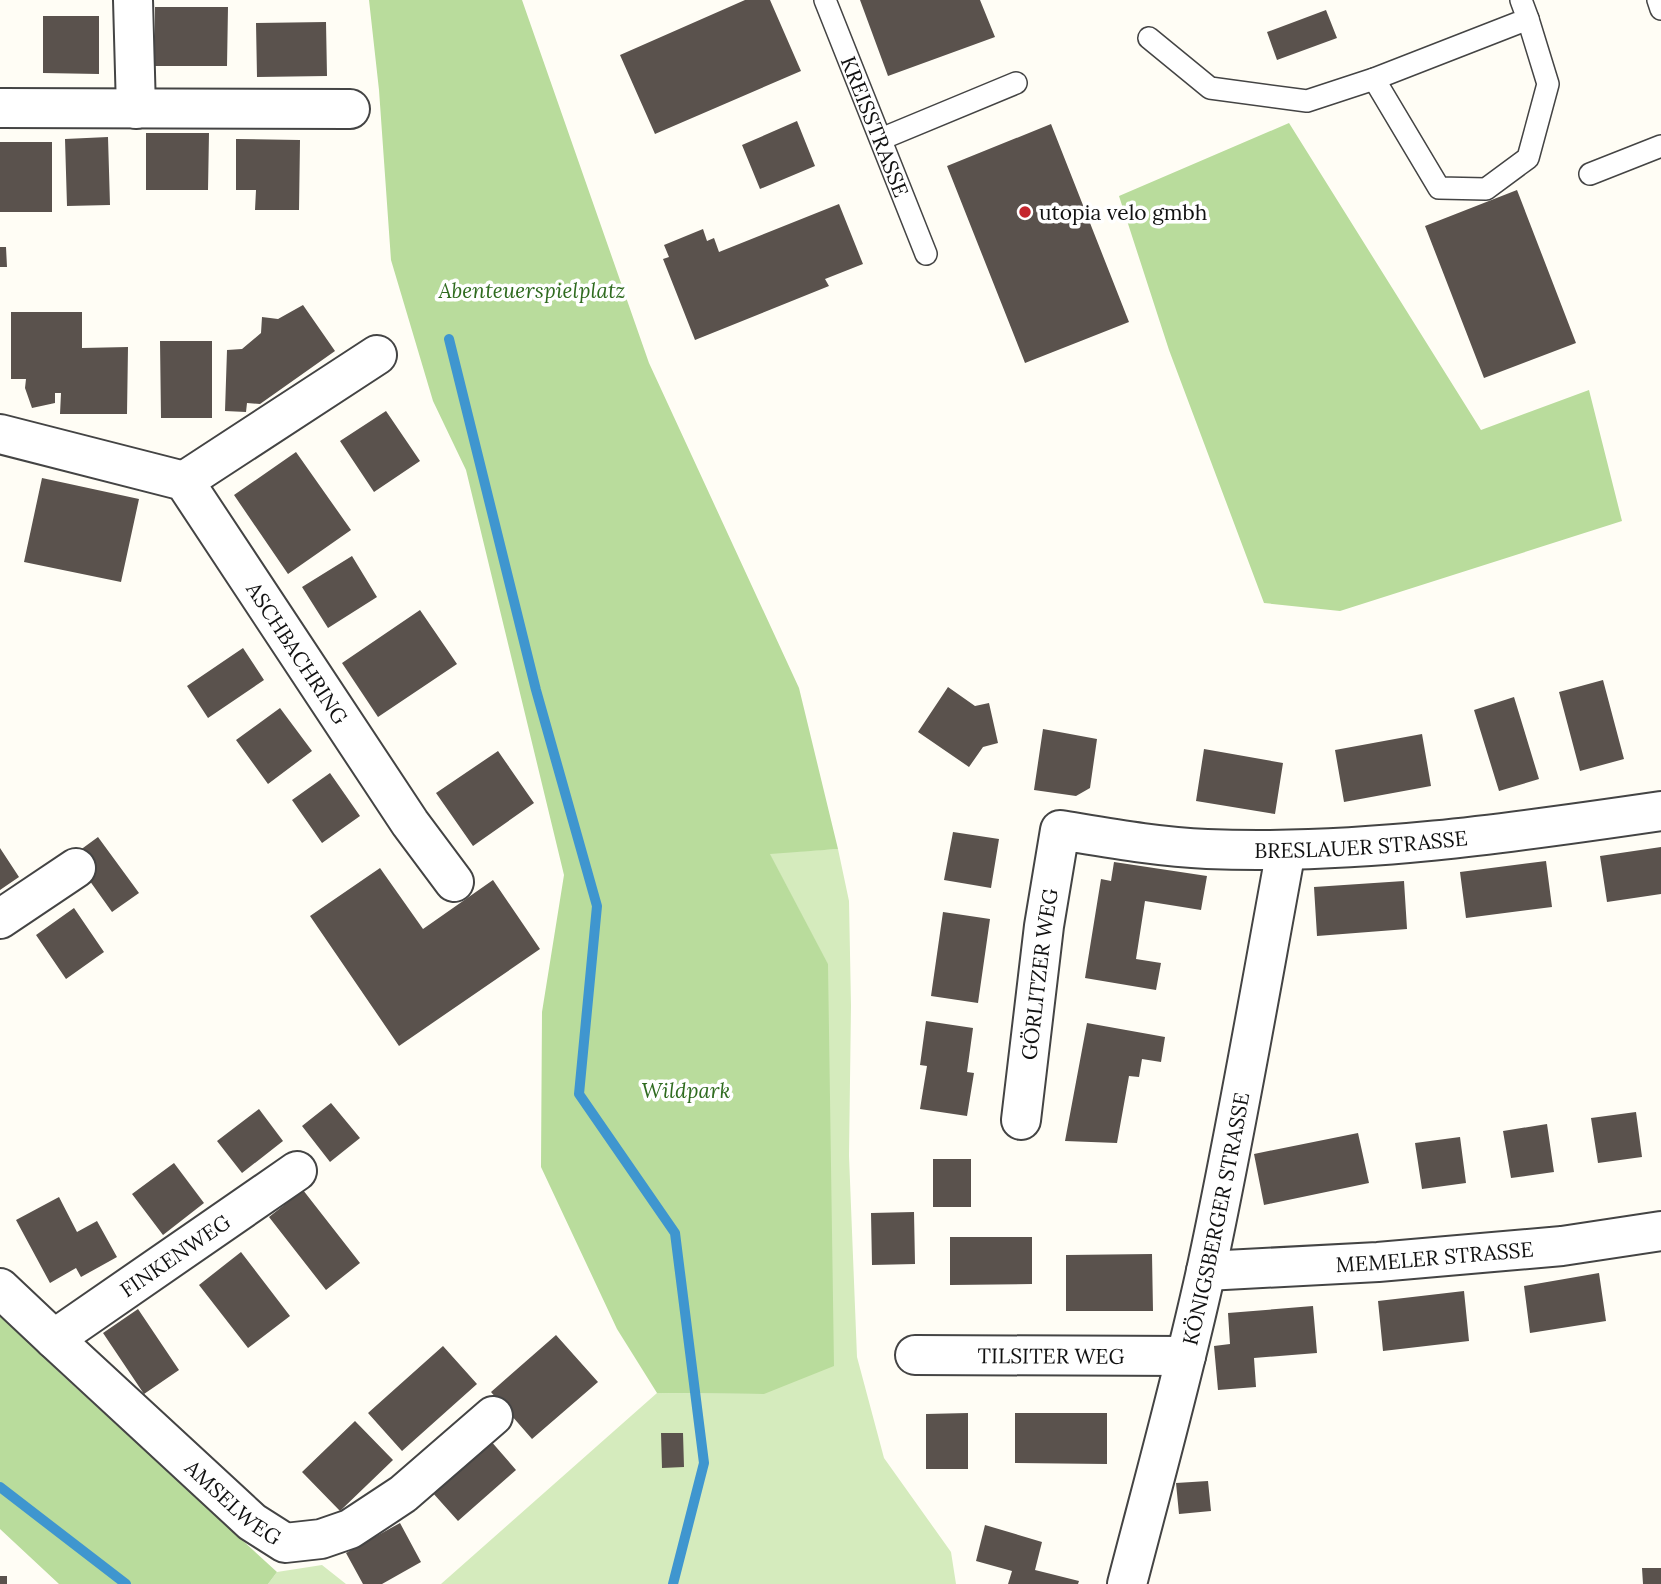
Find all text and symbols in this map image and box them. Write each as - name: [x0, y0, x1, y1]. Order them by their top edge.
- street label: KREISSTRASSE: [835, 52, 915, 201]
- place label: utopia velo gmbh: [1039, 199, 1207, 226]
- marker: utopia velo gmbh: [1017, 204, 1033, 220]
- park label: Abenteuerspielplatz: [437, 277, 626, 304]
- street label: ASCHBACHRING: [240, 576, 354, 729]
- street label: BRESLAUER STRASSE: [1254, 824, 1469, 864]
- street label: GÖRLITZER WEG: [1015, 886, 1064, 1061]
- park label: Wildpark: [642, 1077, 731, 1104]
- street label: KÖNIGSBERGER STRASSE: [1176, 1090, 1255, 1348]
- street label: FINKENWEG: [115, 1208, 235, 1303]
- street label: MEMELER STRASSE: [1335, 1235, 1534, 1278]
- street label: TILSITER WEG: [978, 1342, 1124, 1369]
- street label: AMSELWEG: [179, 1453, 286, 1551]

